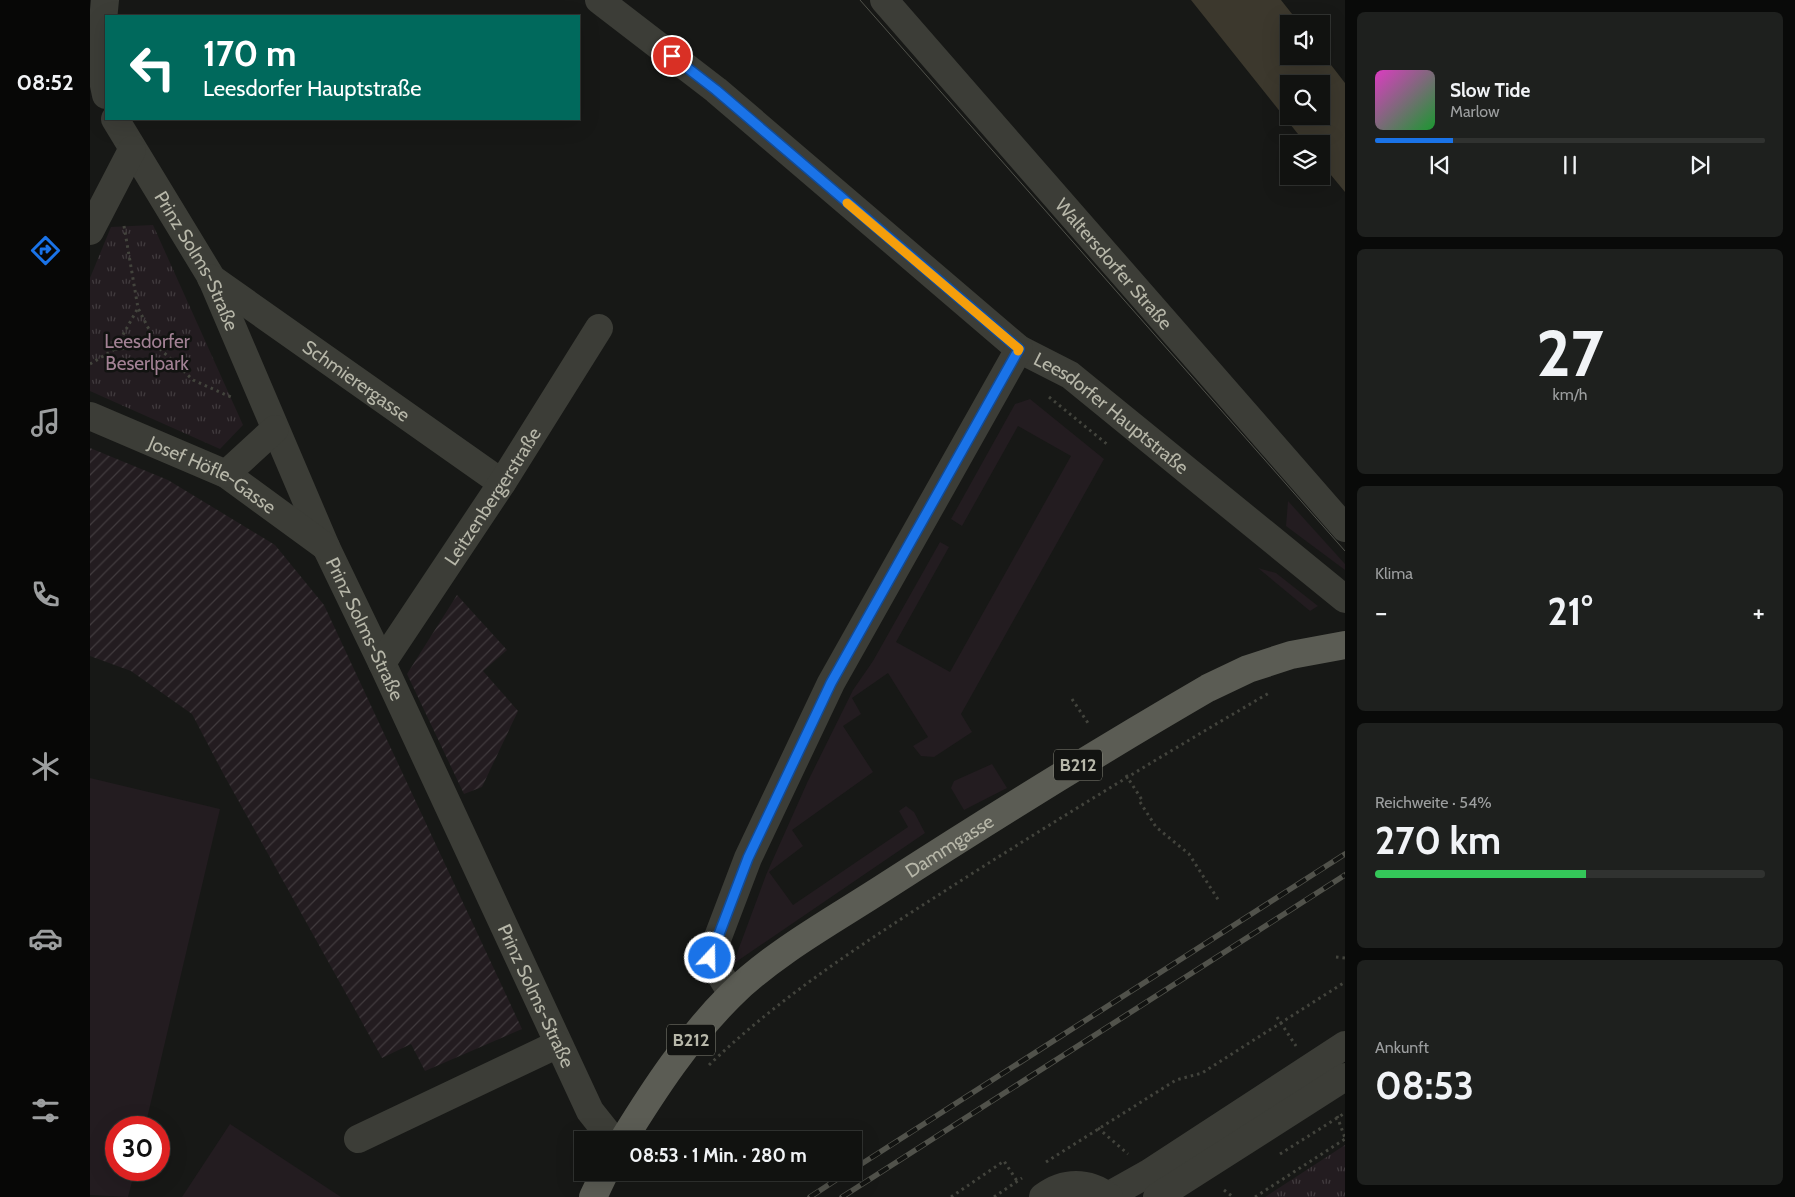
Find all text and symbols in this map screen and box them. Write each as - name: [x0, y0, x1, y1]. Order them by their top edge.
- map controls: [1280, 15, 1330, 185]
- button: sound: [1280, 15, 1330, 65]
- text: 170 m: [203, 32, 296, 75]
- icon: left: [120, 35, 185, 100]
- pin: [651, 35, 693, 77]
- icon: arrive: [658, 42, 686, 70]
- text: 08:52: [16, 69, 74, 96]
- text: Leesdorfer Hauptstraße: [203, 75, 422, 102]
- button: search: [1280, 75, 1330, 125]
- text: Slow Tide: [1450, 79, 1530, 102]
- text: Marlow: [1450, 102, 1500, 121]
- button: layers: [1280, 135, 1330, 185]
- icon: previous: [1426, 151, 1454, 179]
- icon: pause: [1556, 151, 1584, 179]
- icon: next: [1686, 151, 1714, 179]
- street label: Prinz Solms-Straße: [150, 187, 244, 334]
- street label: Waltersdorfer Straße: [1051, 193, 1178, 334]
- icon: directions: [28, 233, 63, 268]
- text: 27: [1536, 313, 1604, 392]
- park label: Leesdorfer Beserlpark: [104, 330, 190, 375]
- street label: Schmierergasse: [298, 335, 415, 426]
- street label: Leesdorfer Hauptstraße: [1030, 347, 1194, 479]
- text: km/h: [1552, 385, 1588, 404]
- icon: music: [28, 405, 63, 440]
- street label: Leitzenbergerstraße: [439, 423, 546, 569]
- street label: Josef Höfle-Gasse: [144, 430, 281, 519]
- street label: Prinz Solms-Straße: [321, 553, 409, 704]
- text: Klima: [1375, 564, 1413, 583]
- icon: phone: [28, 577, 63, 612]
- text: 21°: [1547, 588, 1593, 635]
- text: −: [1375, 595, 1387, 629]
- text: +: [1753, 595, 1765, 629]
- icon: climate: [28, 749, 63, 784]
- road number: B212: [1054, 750, 1102, 780]
- text: Reichweite · 54%: [1375, 793, 1492, 812]
- street label: Dammgasse: [901, 809, 998, 882]
- text: 270 km: [1375, 817, 1501, 864]
- street label: Prinz Solms-Straße: [493, 920, 580, 1071]
- icon: car: [28, 921, 63, 956]
- position arrow: [683, 931, 735, 983]
- road number: B212: [667, 1024, 715, 1056]
- text: Ankunft: [1375, 1038, 1429, 1057]
- text: 08:53: [1375, 1062, 1474, 1109]
- icon: filters: [28, 1093, 63, 1128]
- speed limit sign: 30: [105, 1116, 170, 1181]
- text: 08:53 · 1 Min. · 280 m: [629, 1144, 807, 1167]

